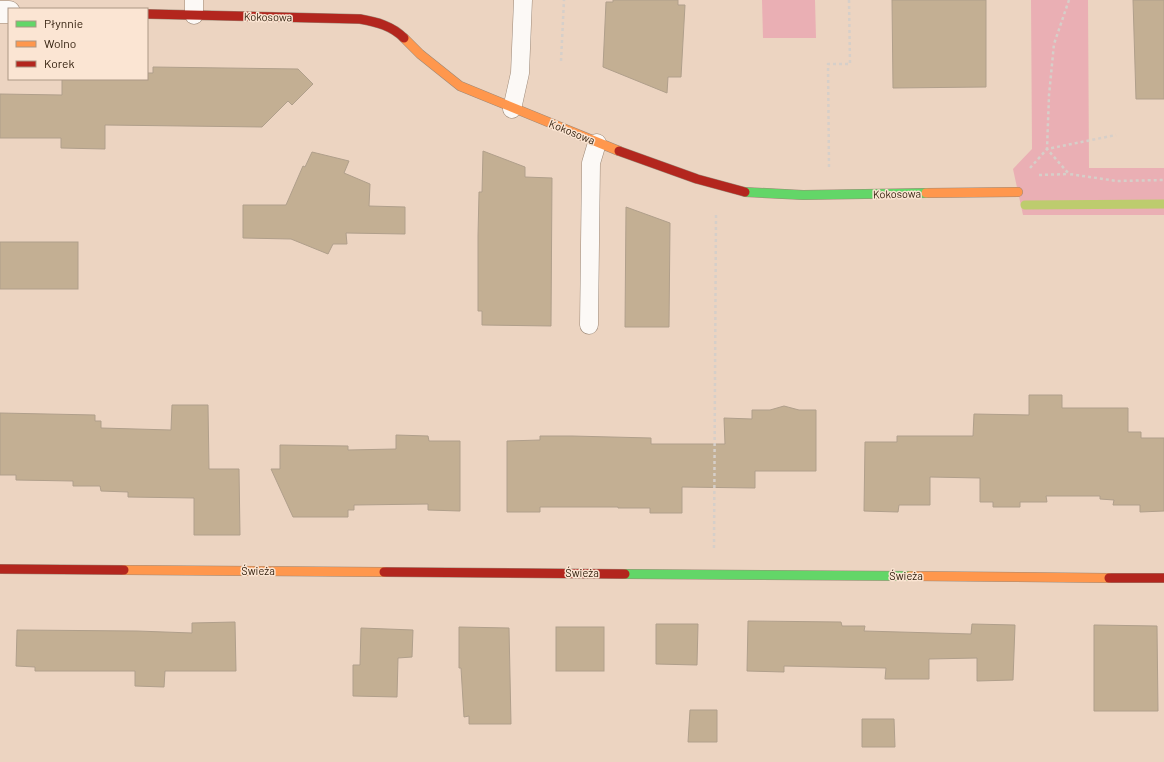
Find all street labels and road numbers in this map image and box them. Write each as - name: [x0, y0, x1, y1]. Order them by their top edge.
- street label: Kokosowa: [244, 10, 292, 23]
- street label: Kokosowa: [547, 116, 597, 147]
- street label: Kokosowa: [873, 187, 921, 200]
- street label: Świeża: [241, 564, 275, 577]
- street label: Świeża: [565, 566, 599, 579]
- street label: Świeża: [889, 569, 923, 582]

